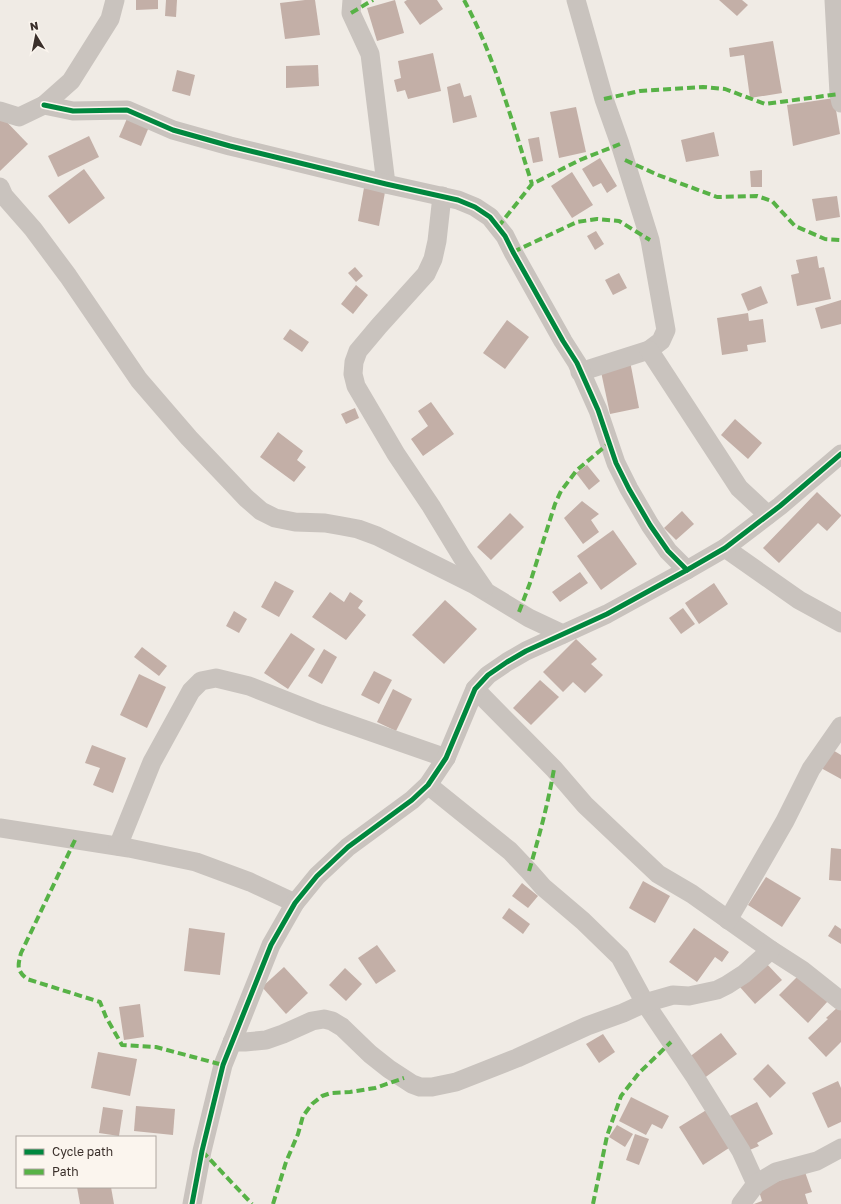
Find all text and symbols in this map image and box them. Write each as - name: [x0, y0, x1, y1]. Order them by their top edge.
- north arrow: [16, 16, 56, 56]
- text: N: [29, 19, 39, 33]
- legend: [16, 1136, 156, 1188]
- text: Cycle path: [52, 1144, 113, 1159]
- text: Path: [52, 1164, 79, 1179]

